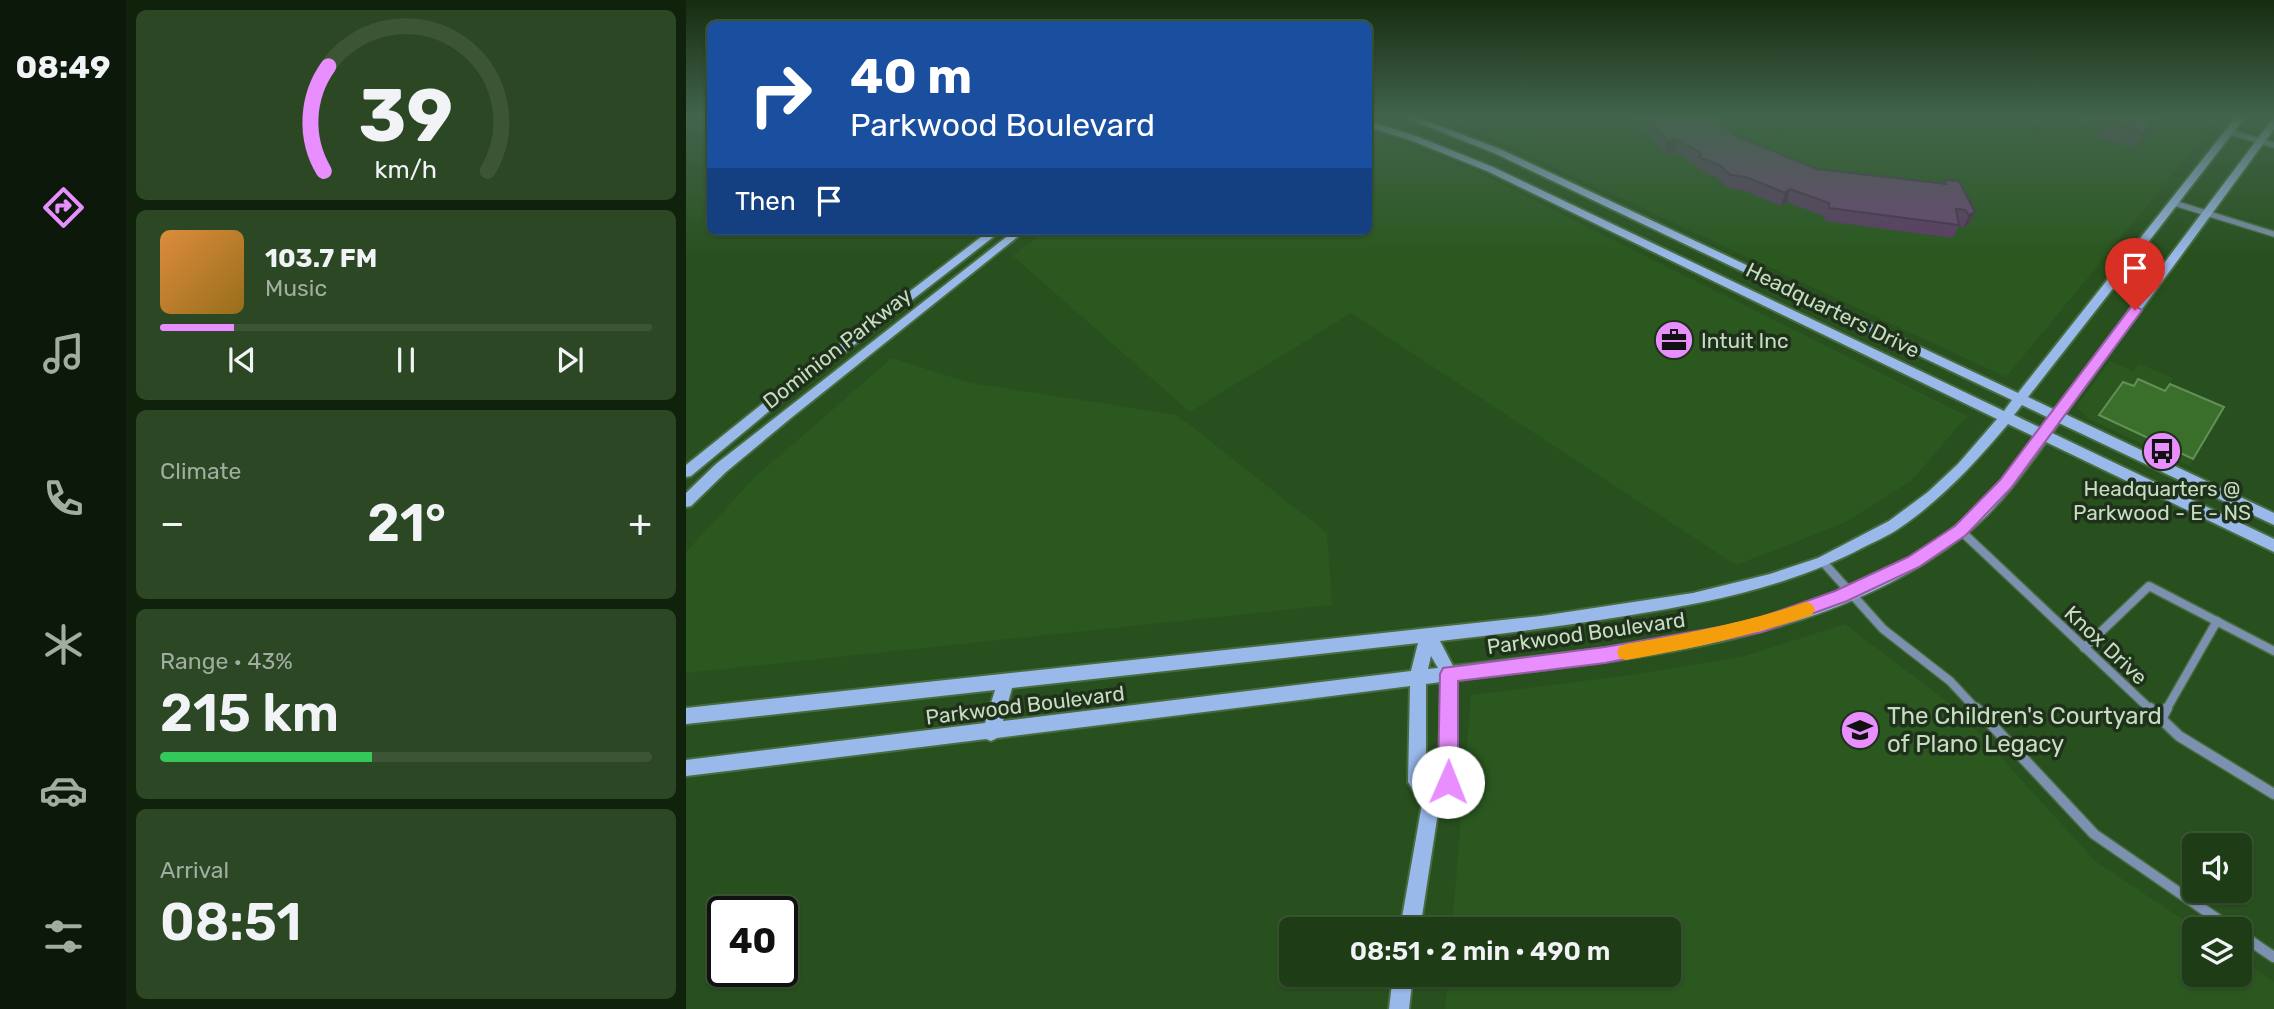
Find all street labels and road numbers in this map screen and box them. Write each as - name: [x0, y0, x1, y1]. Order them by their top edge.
- street label: Headquarters Drive: [1742, 257, 1924, 363]
- street label: Dominion Parkway: [758, 282, 916, 414]
- street label: Knox Drive: [2059, 600, 2153, 690]
- street label: Parkwood Boulevard: [1485, 607, 1687, 659]
- street label: Parkwood Boulevard: [924, 680, 1126, 730]

